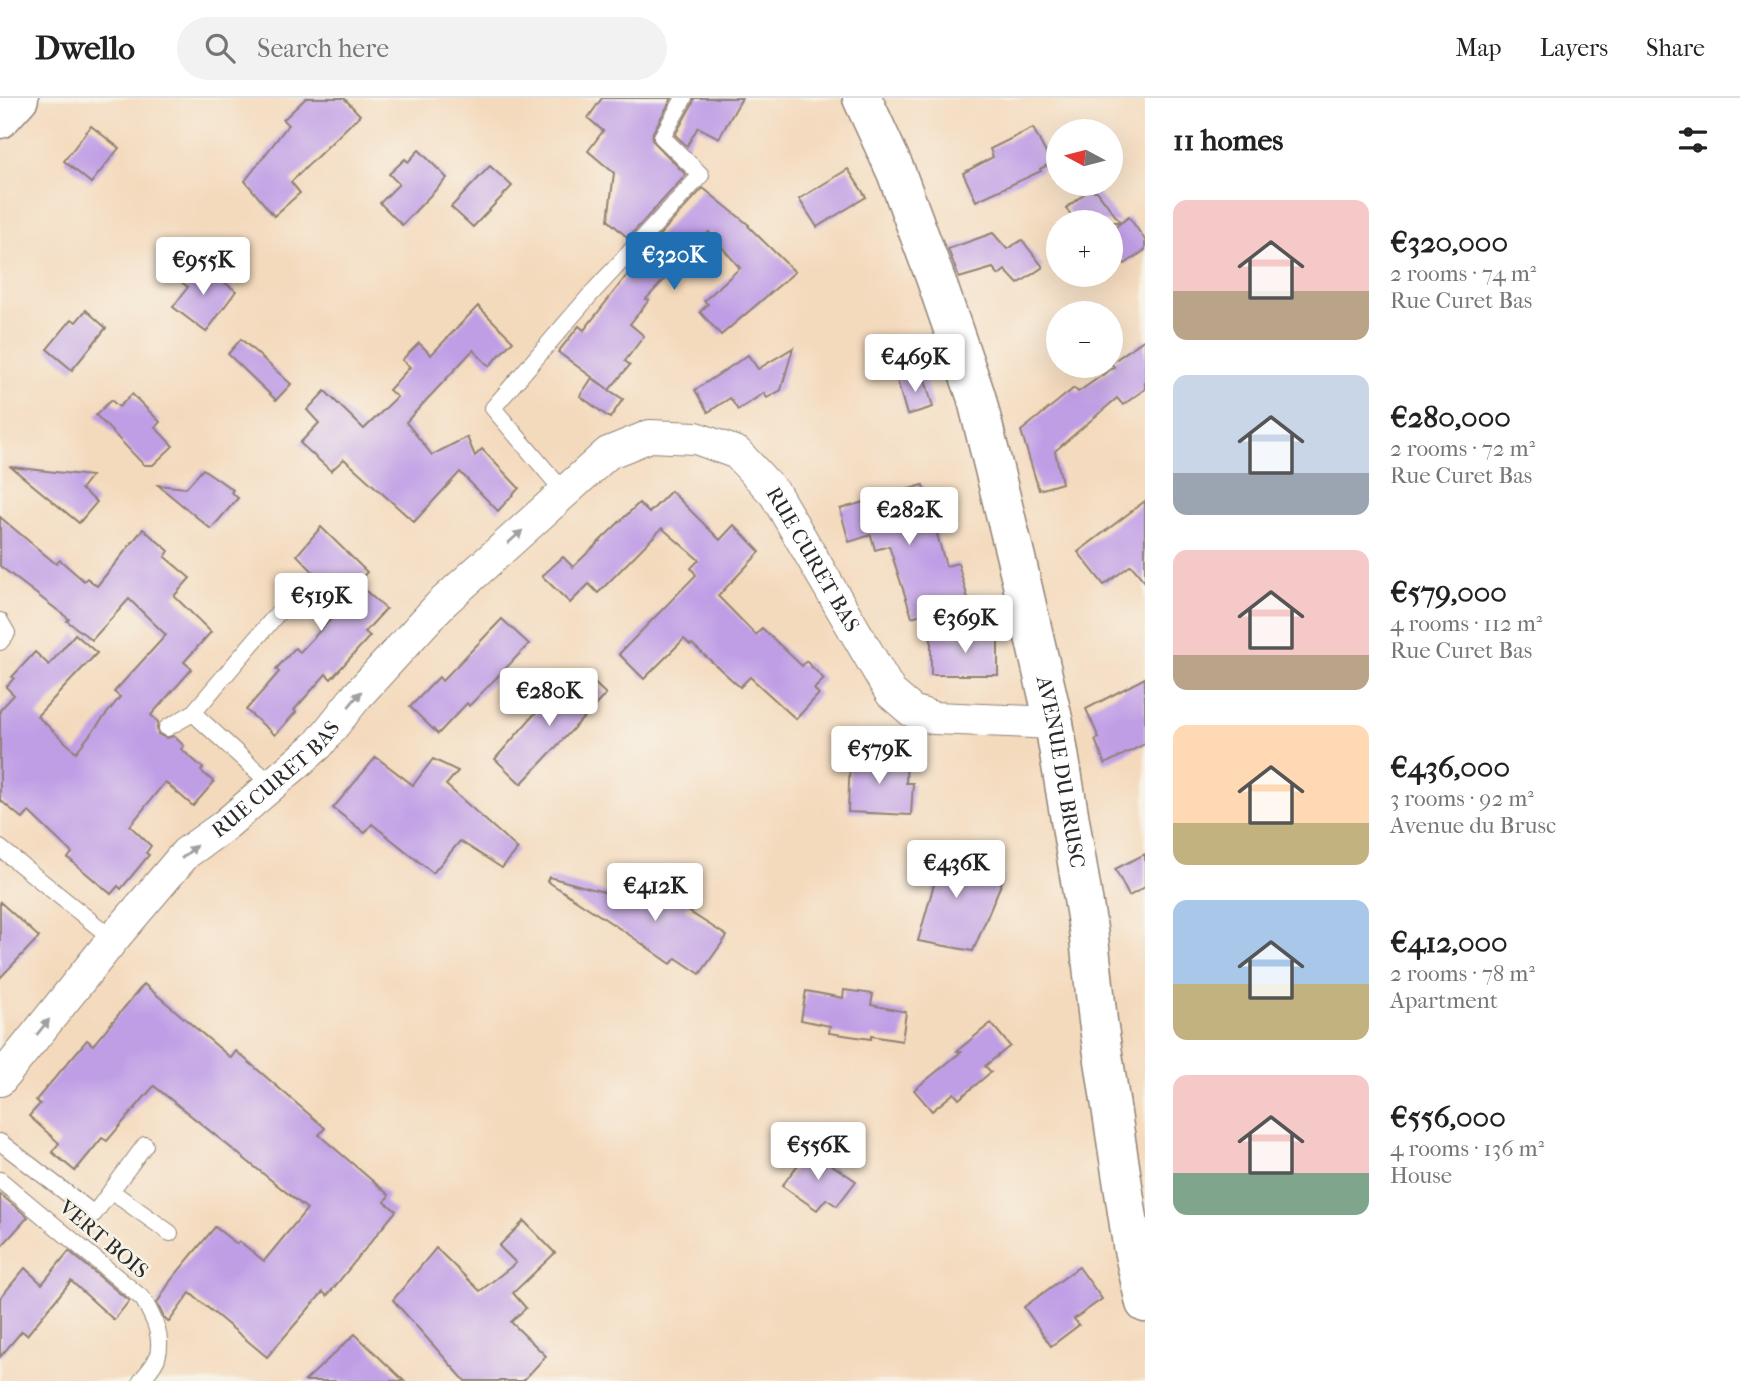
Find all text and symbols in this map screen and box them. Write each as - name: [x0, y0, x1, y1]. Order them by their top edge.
- search box: [177, 17, 667, 80]
- text: Dwello: [35, 29, 135, 68]
- icon: search: [201, 29, 239, 67]
- text: Search here: [257, 33, 389, 64]
- text: Map: [1456, 34, 1502, 62]
- text: Layers: [1540, 34, 1608, 62]
- text: Share: [1646, 34, 1705, 62]
- north arrow: [1046, 119, 1124, 196]
- map controls: [1046, 119, 1123, 378]
- icon: filters: [1674, 121, 1712, 159]
- text: 11 homes: [1173, 123, 1283, 158]
- button: +: [1046, 210, 1123, 287]
- text: €320,000: [1390, 225, 1508, 260]
- icon: home: [1229, 228, 1313, 312]
- pin: €320K: [625, 232, 723, 292]
- pin: €955K: [154, 238, 252, 297]
- text: €320K: [642, 241, 706, 268]
- text: €955K: [172, 246, 234, 273]
- text: 2 rooms · 74 m²: [1390, 260, 1536, 287]
- text: Rue Curet Bas: [1390, 287, 1532, 314]
- button: −: [1046, 301, 1123, 378]
- pin: €469K: [866, 334, 964, 394]
- text: €469K: [881, 343, 949, 370]
- text: €280,000: [1390, 400, 1511, 435]
- icon: home: [1229, 403, 1313, 487]
- text: 2 rooms · 72 m²: [1390, 435, 1535, 462]
- text: Rue Curet Bas: [1390, 462, 1532, 489]
- street label: RUE CURET BAS: [761, 483, 865, 636]
- pin: €282K: [860, 488, 958, 547]
- text: €282K: [876, 496, 942, 523]
- one-way arrow: [506, 530, 523, 546]
- pin: €519K: [272, 574, 370, 633]
- text: €579,000: [1390, 575, 1507, 610]
- icon: home: [1229, 578, 1313, 662]
- text: €519K: [291, 582, 351, 609]
- pin: €369K: [916, 596, 1014, 655]
- text: €369K: [933, 604, 997, 631]
- text: 4 rooms · 112 m²: [1390, 610, 1542, 637]
- text: Rue Curet Bas: [1390, 637, 1532, 664]
- pin: €280K: [500, 668, 598, 728]
- street label: AVENUE DU BRUSC: [1031, 673, 1090, 870]
- text: €280K: [516, 677, 582, 704]
- one-way arrow: [347, 690, 362, 707]
- street label: RUE CURET BAS: [207, 716, 345, 843]
- pin: €579K: [830, 726, 928, 786]
- text: €579K: [847, 735, 911, 762]
- text: €436,000: [1390, 750, 1510, 785]
- icon: home: [1229, 753, 1313, 837]
- text: 3 rooms · 92 m²: [1390, 785, 1534, 812]
- text: Avenue du Brusc: [1390, 812, 1556, 839]
- pin: €436K: [907, 840, 1005, 900]
- one-way arrow: [180, 845, 197, 860]
- text: €436K: [923, 849, 989, 876]
- pin: €412K: [606, 864, 704, 923]
- text: €412K: [623, 872, 687, 899]
- text: €412,000: [1390, 925, 1508, 960]
- icon: home: [1229, 928, 1313, 1012]
- text: 2 rooms · 78 m²: [1390, 960, 1535, 987]
- text: Apartment: [1390, 987, 1498, 1014]
- one-way arrow: [35, 1018, 50, 1036]
- text: €556,000: [1390, 1100, 1506, 1135]
- icon: home: [1229, 1103, 1313, 1187]
- pin: €556K: [769, 1122, 867, 1182]
- text: €556K: [787, 1131, 849, 1158]
- text: 4 rooms · 136 m²: [1390, 1135, 1544, 1162]
- text: House: [1390, 1162, 1452, 1189]
- street label: VERT BOIS: [54, 1194, 153, 1283]

